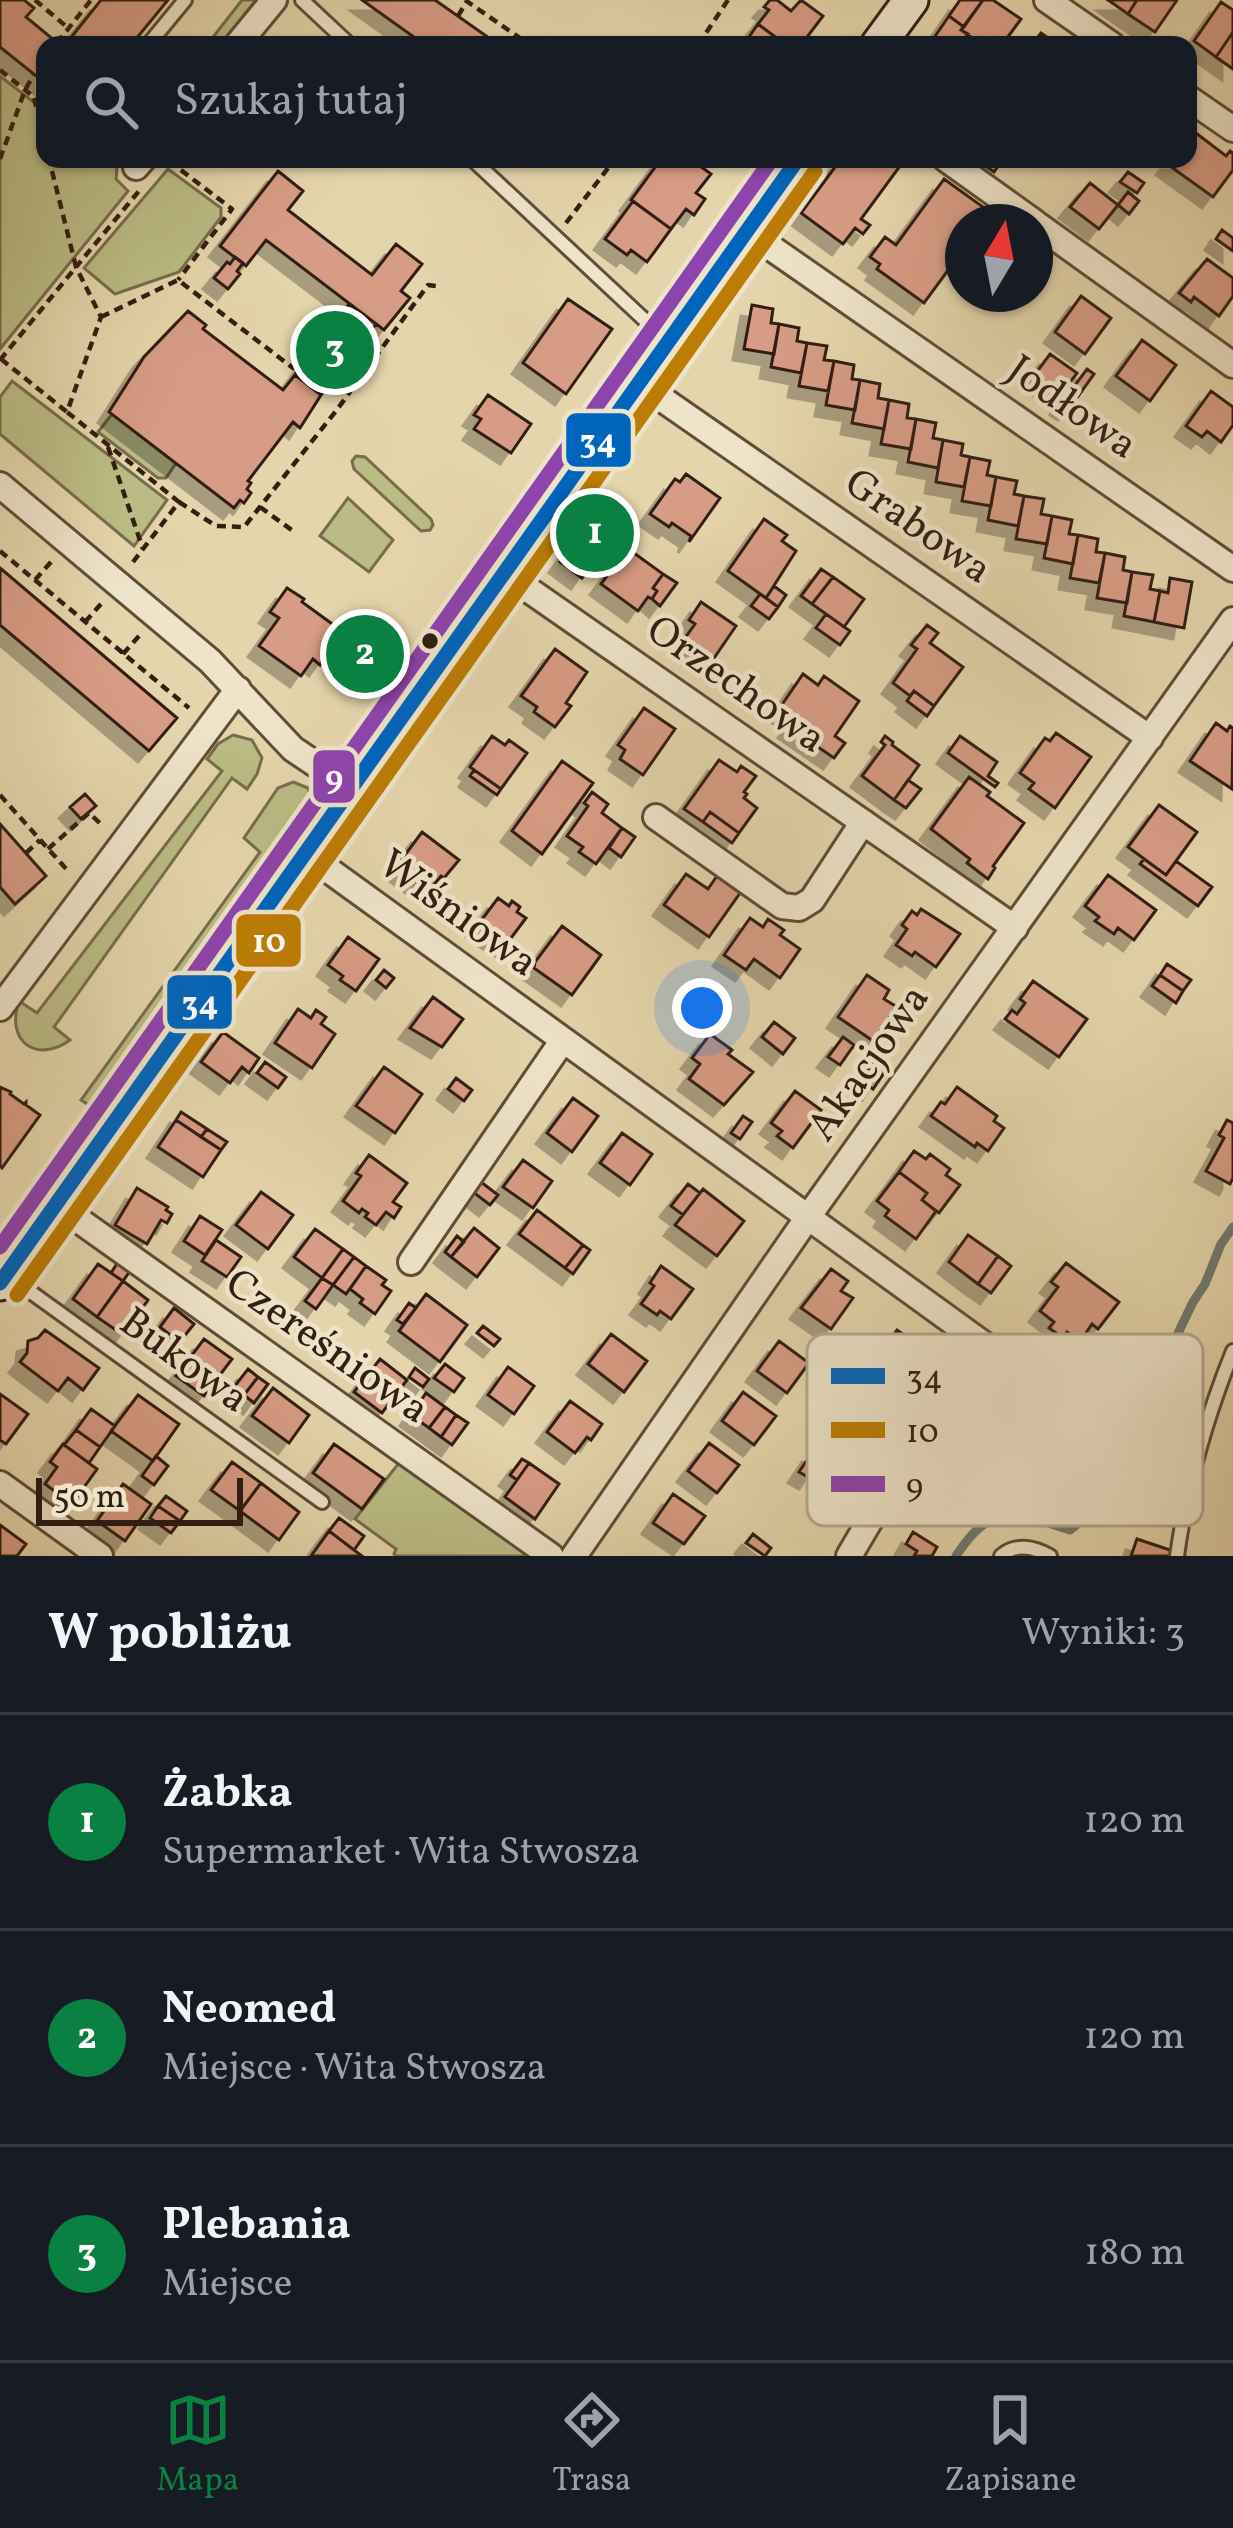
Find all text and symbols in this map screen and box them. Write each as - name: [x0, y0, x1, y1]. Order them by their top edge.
- search box: [36, 36, 1197, 168]
- icon: search: [78, 69, 144, 135]
- text: Szukaj tutaj: [174, 71, 408, 134]
- north arrow: [945, 204, 1053, 312]
- pin: 3: [296, 305, 374, 395]
- street label: Jodłowa: [994, 342, 1148, 476]
- line badge: 34: [564, 411, 633, 469]
- text: 34: [580, 421, 616, 467]
- street label: Grabowa: [831, 456, 1003, 600]
- pin: 1: [556, 488, 634, 578]
- street label: Orzechowa: [633, 602, 837, 770]
- pin: 2: [326, 609, 404, 699]
- unlabelled marker: [419, 630, 441, 652]
- line badge: 9: [311, 748, 357, 805]
- text: 9: [325, 757, 343, 803]
- street label: Wiśniowa: [365, 837, 549, 993]
- line badge: 10: [234, 912, 303, 969]
- text: 10: [252, 921, 286, 967]
- line badge: 34: [165, 973, 234, 1031]
- street label: Akacjowa: [794, 974, 946, 1154]
- your location: [672, 978, 732, 1038]
- text: 34: [182, 983, 218, 1029]
- street label: Czereśniowa: [212, 1256, 440, 1440]
- street label: Bukowa: [106, 1295, 260, 1429]
- legend: [807, 1334, 1203, 1526]
- text: 34: [906, 1357, 943, 1403]
- text: 10: [906, 1411, 939, 1457]
- text: 9: [906, 1465, 923, 1511]
- scale bar: [36, 1472, 243, 1525]
- text: 50 m: [54, 1476, 125, 1522]
- text: W pobliżu: [48, 1599, 292, 1670]
- text: Wyniki: 3: [1021, 1607, 1185, 1661]
- text: Żabka: [162, 1763, 293, 1826]
- text: 1: [79, 1795, 95, 1849]
- text: 120 m: [1084, 1795, 1185, 1849]
- text: Supermarket · Wita Stwosza: [162, 1826, 640, 1880]
- text: Neomed: [162, 1979, 336, 2042]
- text: 2: [77, 2011, 97, 2065]
- text: 120 m: [1084, 2011, 1185, 2065]
- text: Miejsce · Wita Stwosza: [162, 2042, 546, 2096]
- text: Plebania: [162, 2195, 351, 2258]
- text: 3: [77, 2227, 97, 2281]
- text: 180 m: [1084, 2227, 1185, 2281]
- text: Miejsce: [162, 2258, 292, 2312]
- tab: Mapa: [157, 2387, 239, 2505]
- tab: Trasa: [552, 2387, 631, 2505]
- tab: Zapisane: [944, 2387, 1076, 2505]

